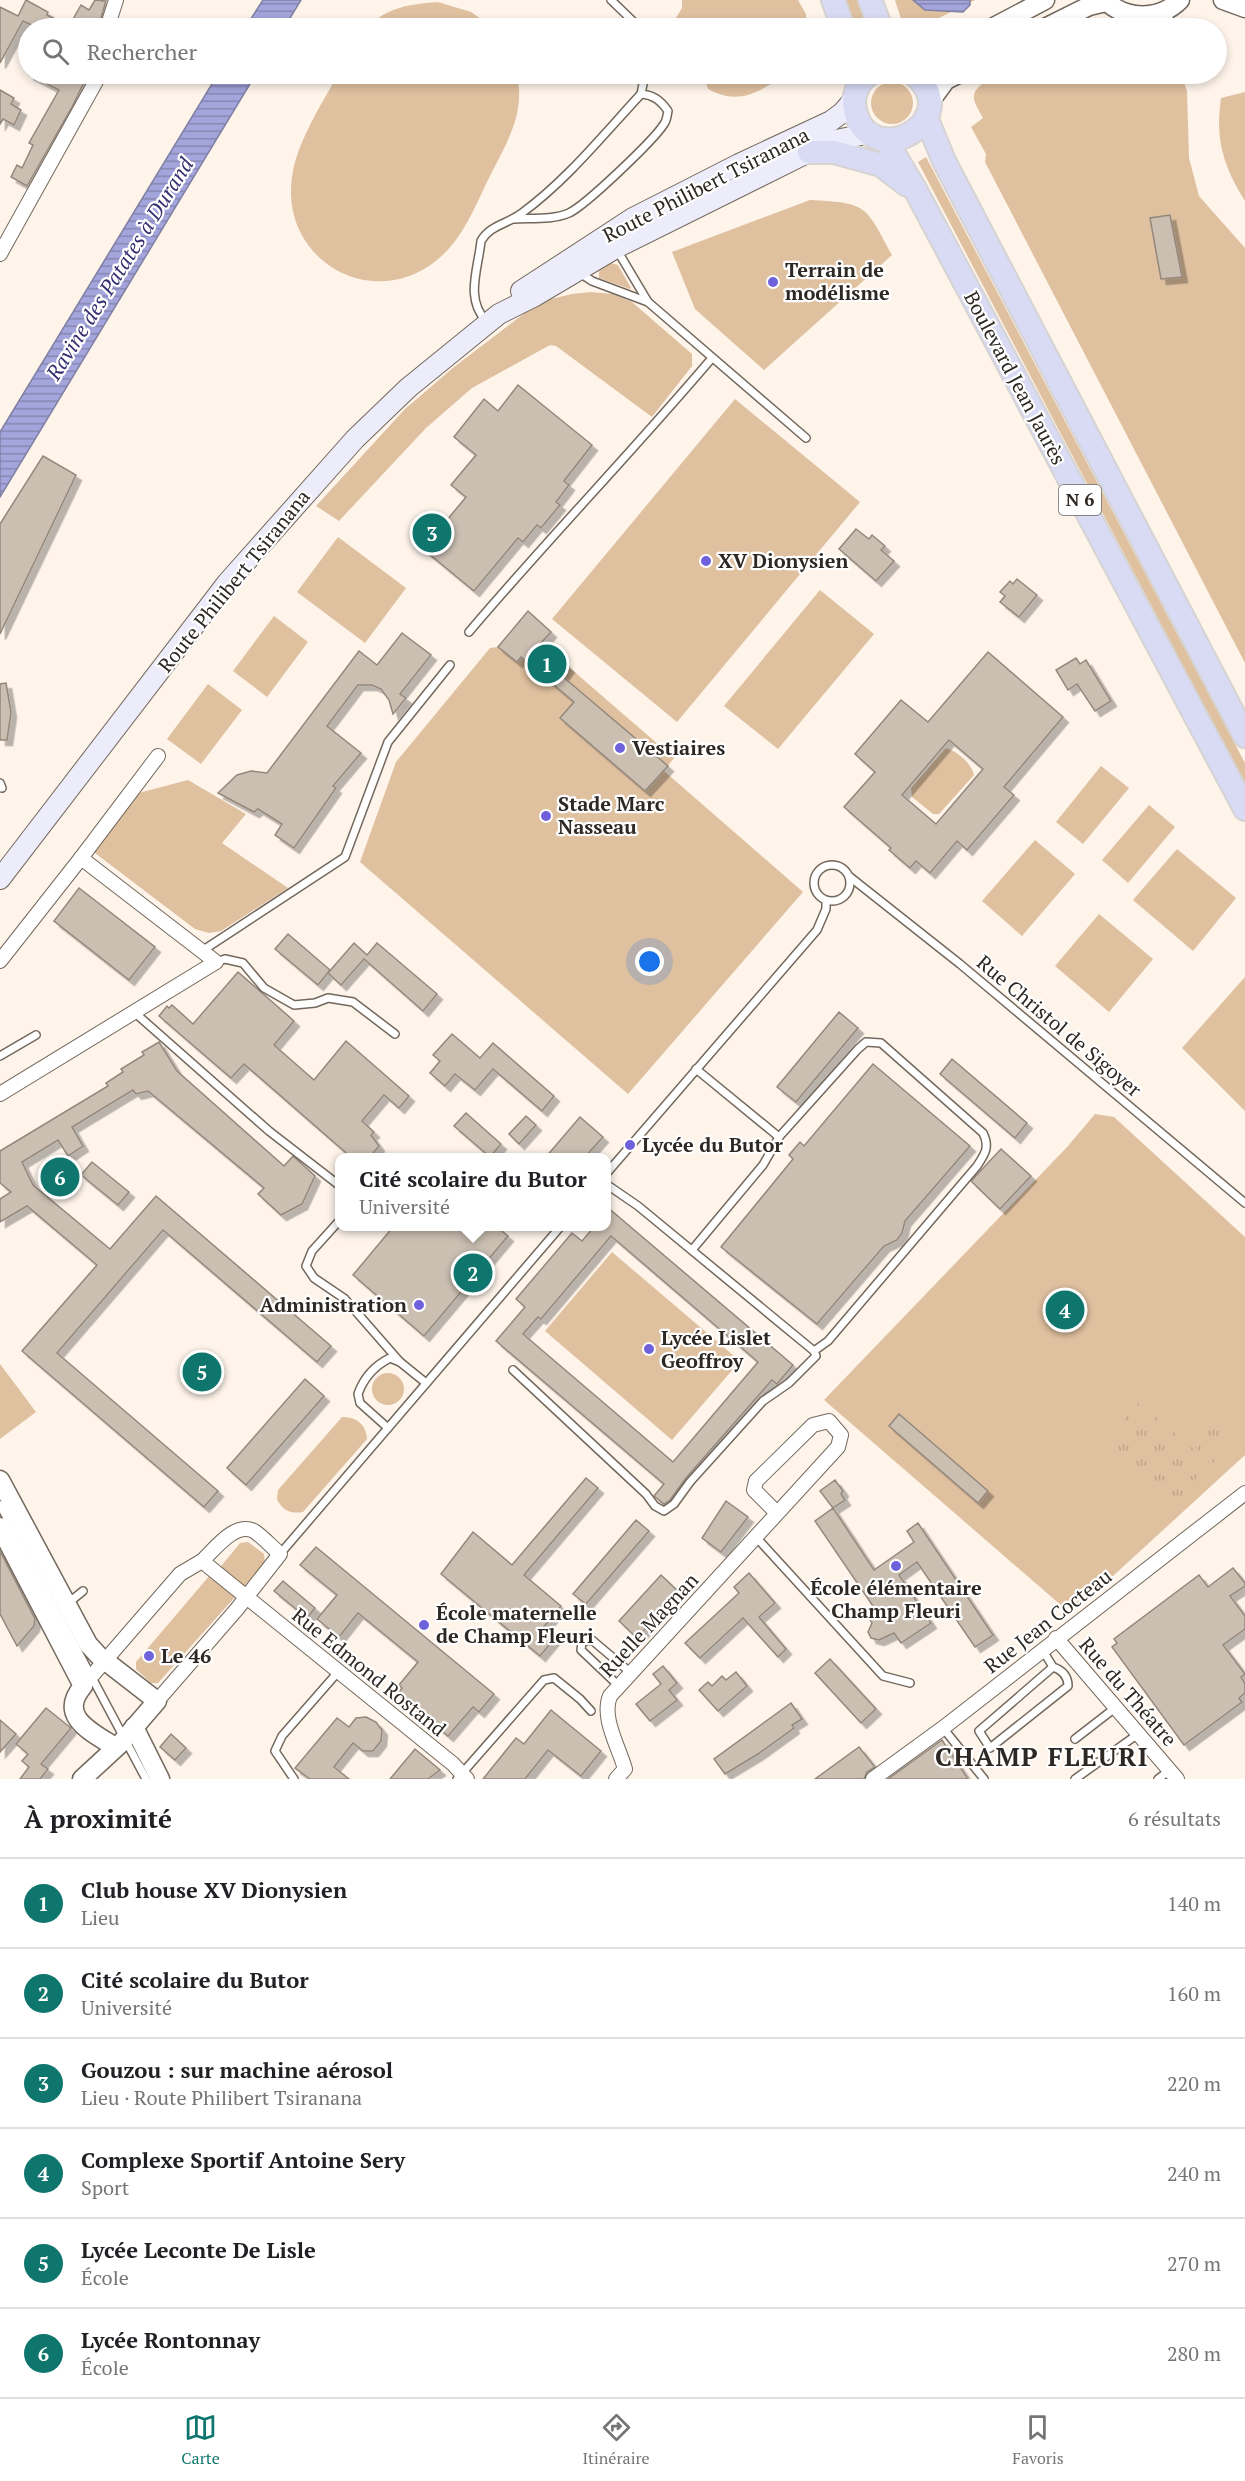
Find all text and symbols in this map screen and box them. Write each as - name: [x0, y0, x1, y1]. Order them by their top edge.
- search box: [18, 18, 1227, 84]
- icon: search: [39, 35, 72, 68]
- text: Rechercher: [87, 37, 197, 66]
- street label: Route Philibert Tsiranana: [598, 121, 814, 248]
- water label: Ravine des Patates à Durand: [39, 151, 200, 386]
- place label: Terrain de modélisme: [785, 256, 890, 306]
- marker: Terrain de modélisme: [766, 275, 780, 289]
- street label: Boulevard Jean Jaurès: [958, 286, 1073, 469]
- street label: Route Philibert Tsiranana: [151, 484, 316, 678]
- road number: N 6: [1059, 485, 1101, 515]
- pin: 3: [412, 510, 452, 556]
- place label: XV Dionysien: [718, 547, 848, 574]
- marker: XV Dionysien: [699, 554, 713, 568]
- pin: 1: [528, 642, 566, 686]
- place label: Vestiaires: [632, 734, 725, 761]
- marker: Vestiaires: [613, 741, 627, 755]
- place label: Stade Marc Nasseau: [558, 790, 665, 840]
- marker: Stade Marc Nasseau: [539, 809, 553, 823]
- your location: [635, 947, 664, 976]
- street label: Rue Christol de Sigoyer: [971, 949, 1148, 1103]
- place label: Lycée du Butor: [642, 1131, 783, 1158]
- marker: Lycée du Butor: [623, 1138, 637, 1152]
- popup: [335, 1153, 611, 1231]
- pin: 6: [40, 1154, 80, 1200]
- text: Cité scolaire du Butor: [359, 1164, 587, 1193]
- text: Université: [359, 1193, 450, 1220]
- pin: 2: [454, 1250, 492, 1296]
- pin: 4: [1046, 1288, 1084, 1332]
- place label: Administration: [260, 1291, 407, 1318]
- marker: Administration: [412, 1298, 426, 1312]
- place label: Lycée Lislet Geoffroy: [661, 1324, 771, 1374]
- marker: Lycée Lislet Geoffroy: [642, 1342, 656, 1356]
- pin: 5: [182, 1350, 222, 1394]
- marker: École élémentaire Champ Fleuri: [889, 1559, 903, 1573]
- street label: Rue Jean Cocteau: [978, 1562, 1117, 1679]
- street label: Ruelle Magnan: [593, 1567, 704, 1683]
- place label: École élémentaire Champ Fleuri: [810, 1574, 982, 1624]
- place label: École maternelle de Champ Fleuri: [436, 1599, 597, 1649]
- street label: Rue Edmond Rostand: [287, 1601, 452, 1742]
- marker: École maternelle de Champ Fleuri: [417, 1618, 431, 1632]
- street label: Rue du Théatre: [1074, 1631, 1183, 1752]
- place label: Le 46: [161, 1642, 211, 1669]
- marker: Le 46: [142, 1649, 156, 1663]
- district label: CHAMP FLEURI: [935, 1739, 1149, 1773]
- text: À proximité: [24, 1801, 172, 1835]
- text: 6 résultats: [1128, 1805, 1221, 1832]
- text: Club house XV Dionysien: [81, 1875, 347, 1904]
- text: 1: [38, 1890, 49, 1917]
- text: 140 m: [1167, 1890, 1221, 1917]
- text: Lieu: [81, 1904, 120, 1931]
- text: Cité scolaire du Butor: [81, 1965, 309, 1994]
- text: 2: [38, 1980, 49, 2007]
- text: 160 m: [1167, 1980, 1221, 2007]
- text: Université: [81, 1994, 172, 2021]
- text: Gouzou : sur machine aérosol: [81, 2055, 393, 2084]
- text: 3: [38, 2070, 49, 2097]
- text: 220 m: [1167, 2070, 1221, 2097]
- text: Lieu · Route Philibert Tsiranana: [81, 2084, 362, 2111]
- text: Complexe Sportif Antoine Sery: [81, 2145, 405, 2174]
- text: 4: [38, 2160, 49, 2187]
- text: 240 m: [1167, 2160, 1221, 2187]
- text: Sport: [81, 2174, 129, 2201]
- text: Lycée Leconte De Lisle: [81, 2235, 316, 2264]
- text: 5: [38, 2250, 49, 2277]
- text: 270 m: [1167, 2250, 1221, 2277]
- text: École: [81, 2264, 129, 2291]
- text: Lycée Rontonnay: [81, 2325, 260, 2354]
- text: 6: [38, 2340, 49, 2367]
- text: 280 m: [1167, 2340, 1221, 2367]
- text: École: [81, 2354, 129, 2381]
- tab: Carte: [181, 2411, 220, 2469]
- tab: Itinéraire: [582, 2411, 650, 2469]
- tab: Favoris: [1012, 2411, 1064, 2469]

